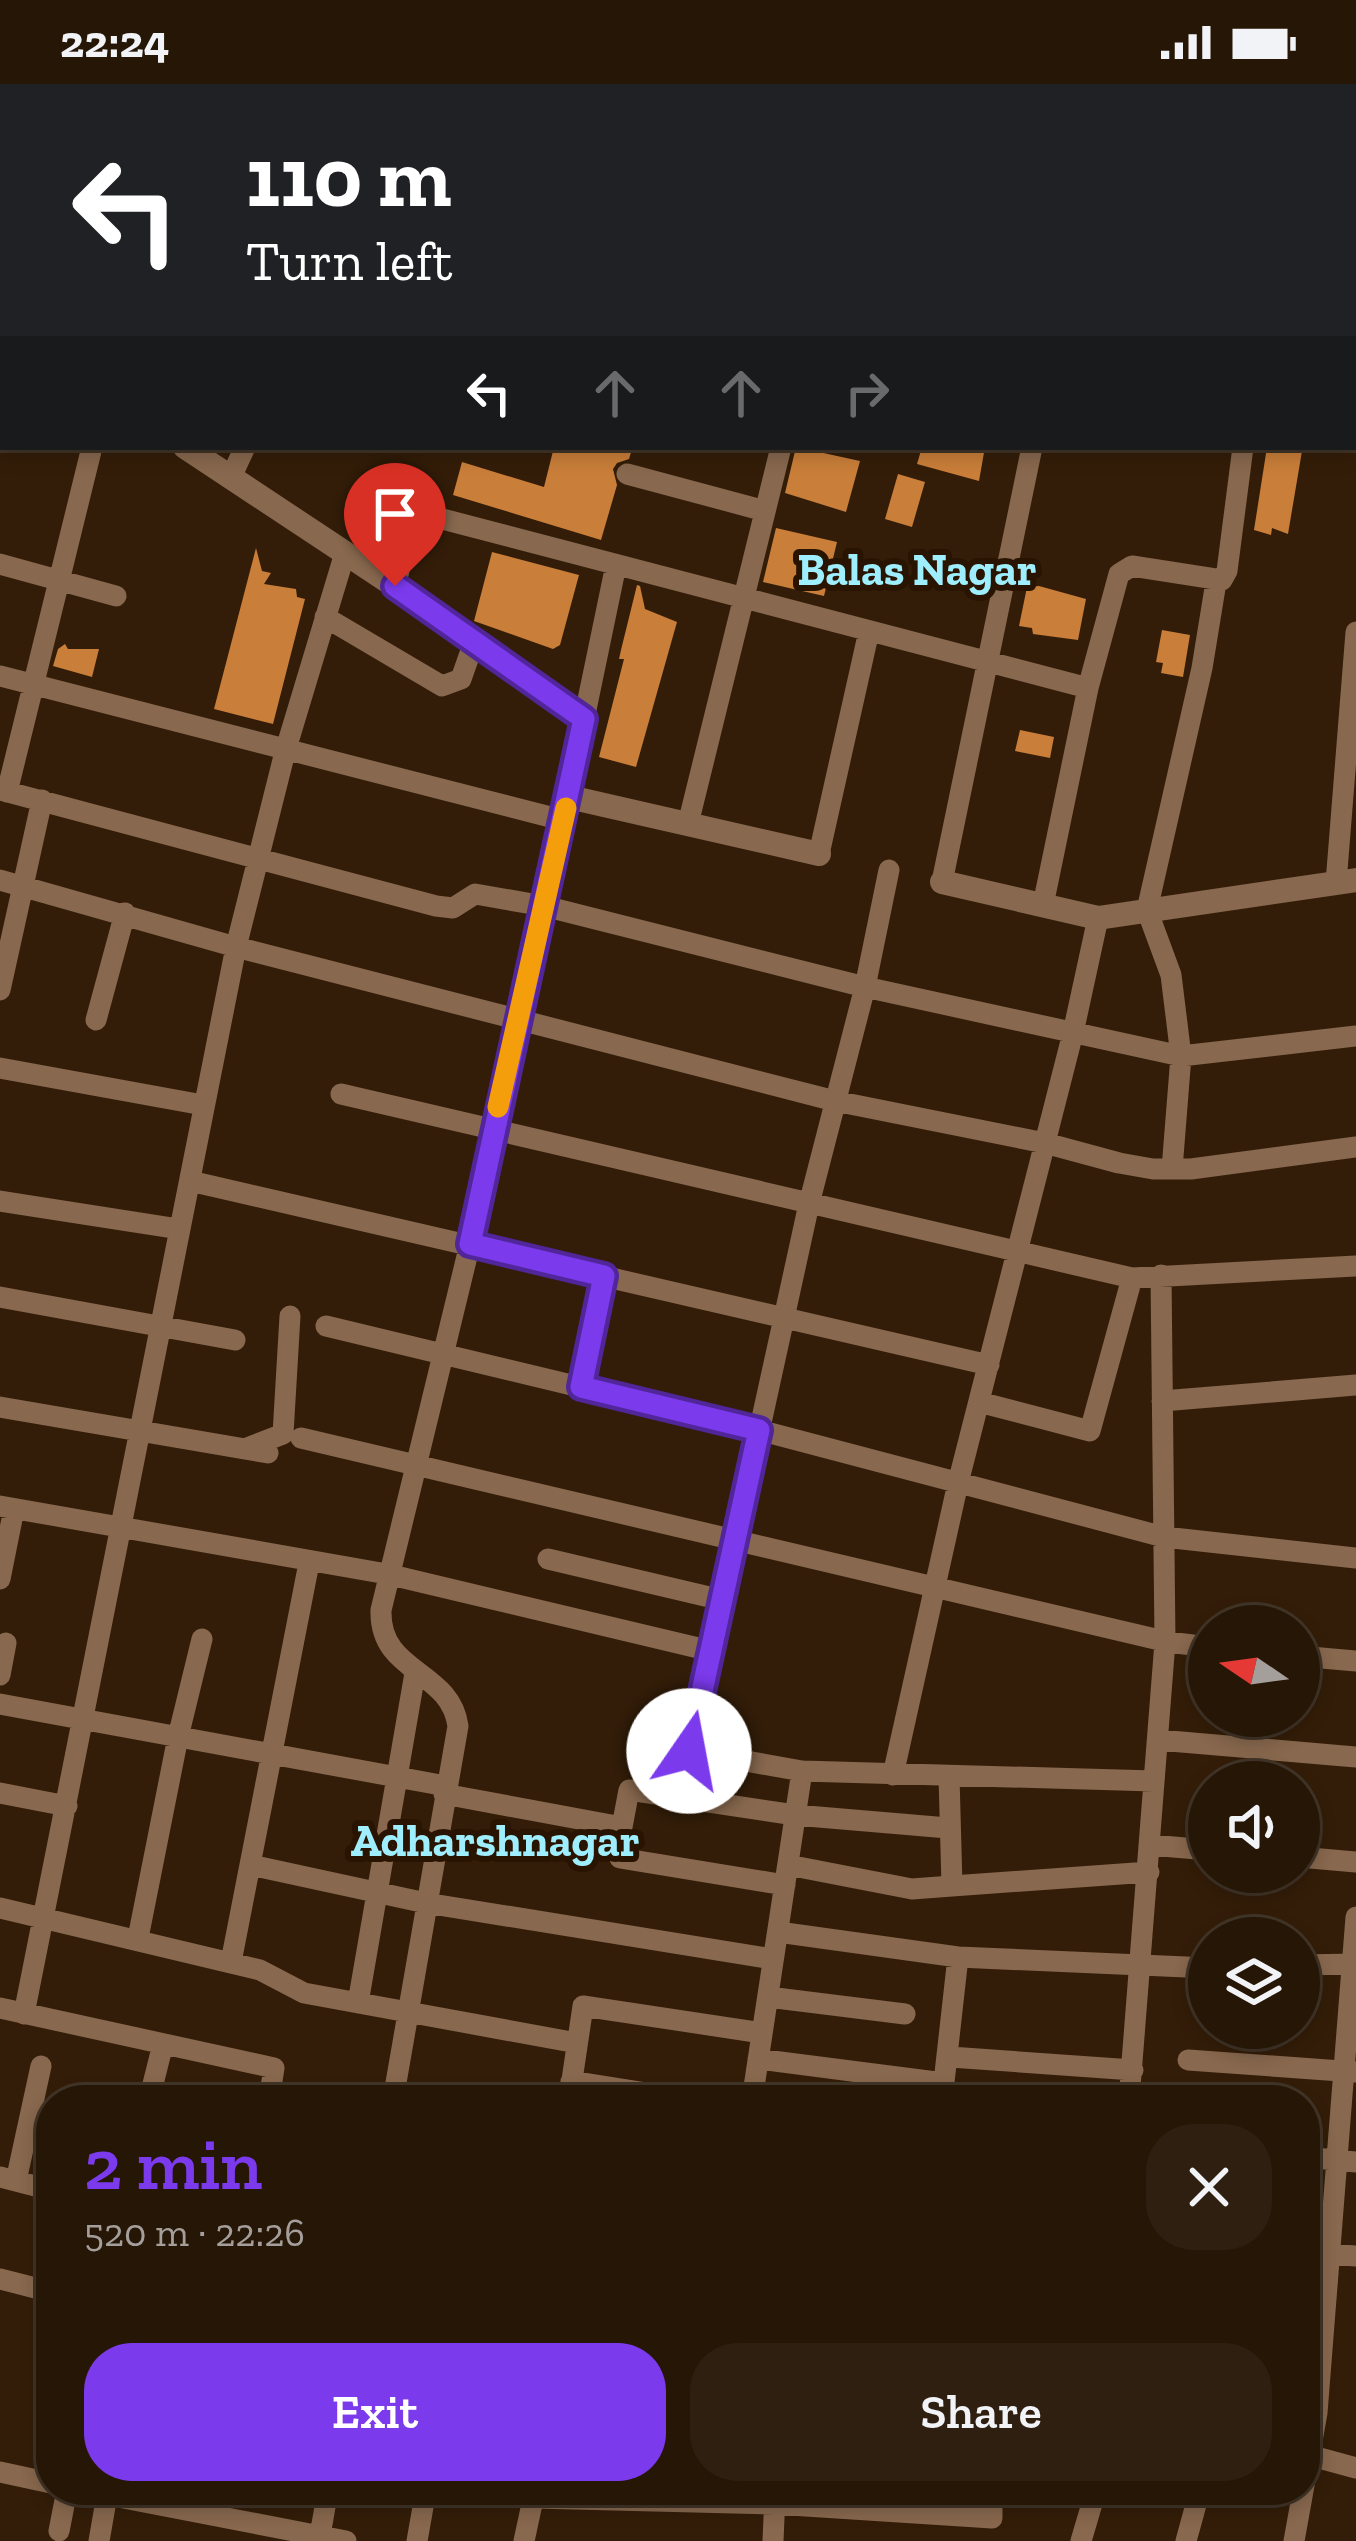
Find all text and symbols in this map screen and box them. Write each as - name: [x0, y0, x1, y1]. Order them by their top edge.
- text: 22:24: [60, 15, 169, 69]
- text: 110 m: [246, 127, 452, 228]
- icon: left: [48, 132, 204, 288]
- text: Turn left: [246, 229, 453, 294]
- icon: left: [456, 360, 522, 426]
- icon: ahead: [582, 360, 648, 426]
- icon: ahead: [708, 360, 774, 426]
- icon: right: [834, 360, 900, 426]
- pin: [344, 463, 446, 586]
- icon: arrive: [362, 481, 428, 547]
- district label: Balas Nagar: [797, 543, 1037, 597]
- north arrow: [1188, 1605, 1320, 1737]
- map controls: [1188, 1605, 1320, 2049]
- position arrow: [626, 1688, 752, 1814]
- button: sound: [1188, 1761, 1320, 1893]
- district label: Adharshnagar: [350, 1814, 640, 1868]
- button: layers: [1188, 1917, 1320, 2049]
- text: 2 min: [84, 2121, 263, 2207]
- button: close: [1146, 2124, 1272, 2250]
- text: 520 m · 22:26: [84, 2209, 305, 2256]
- button: Exit: [84, 2343, 666, 2481]
- button: Share: [690, 2343, 1272, 2481]

